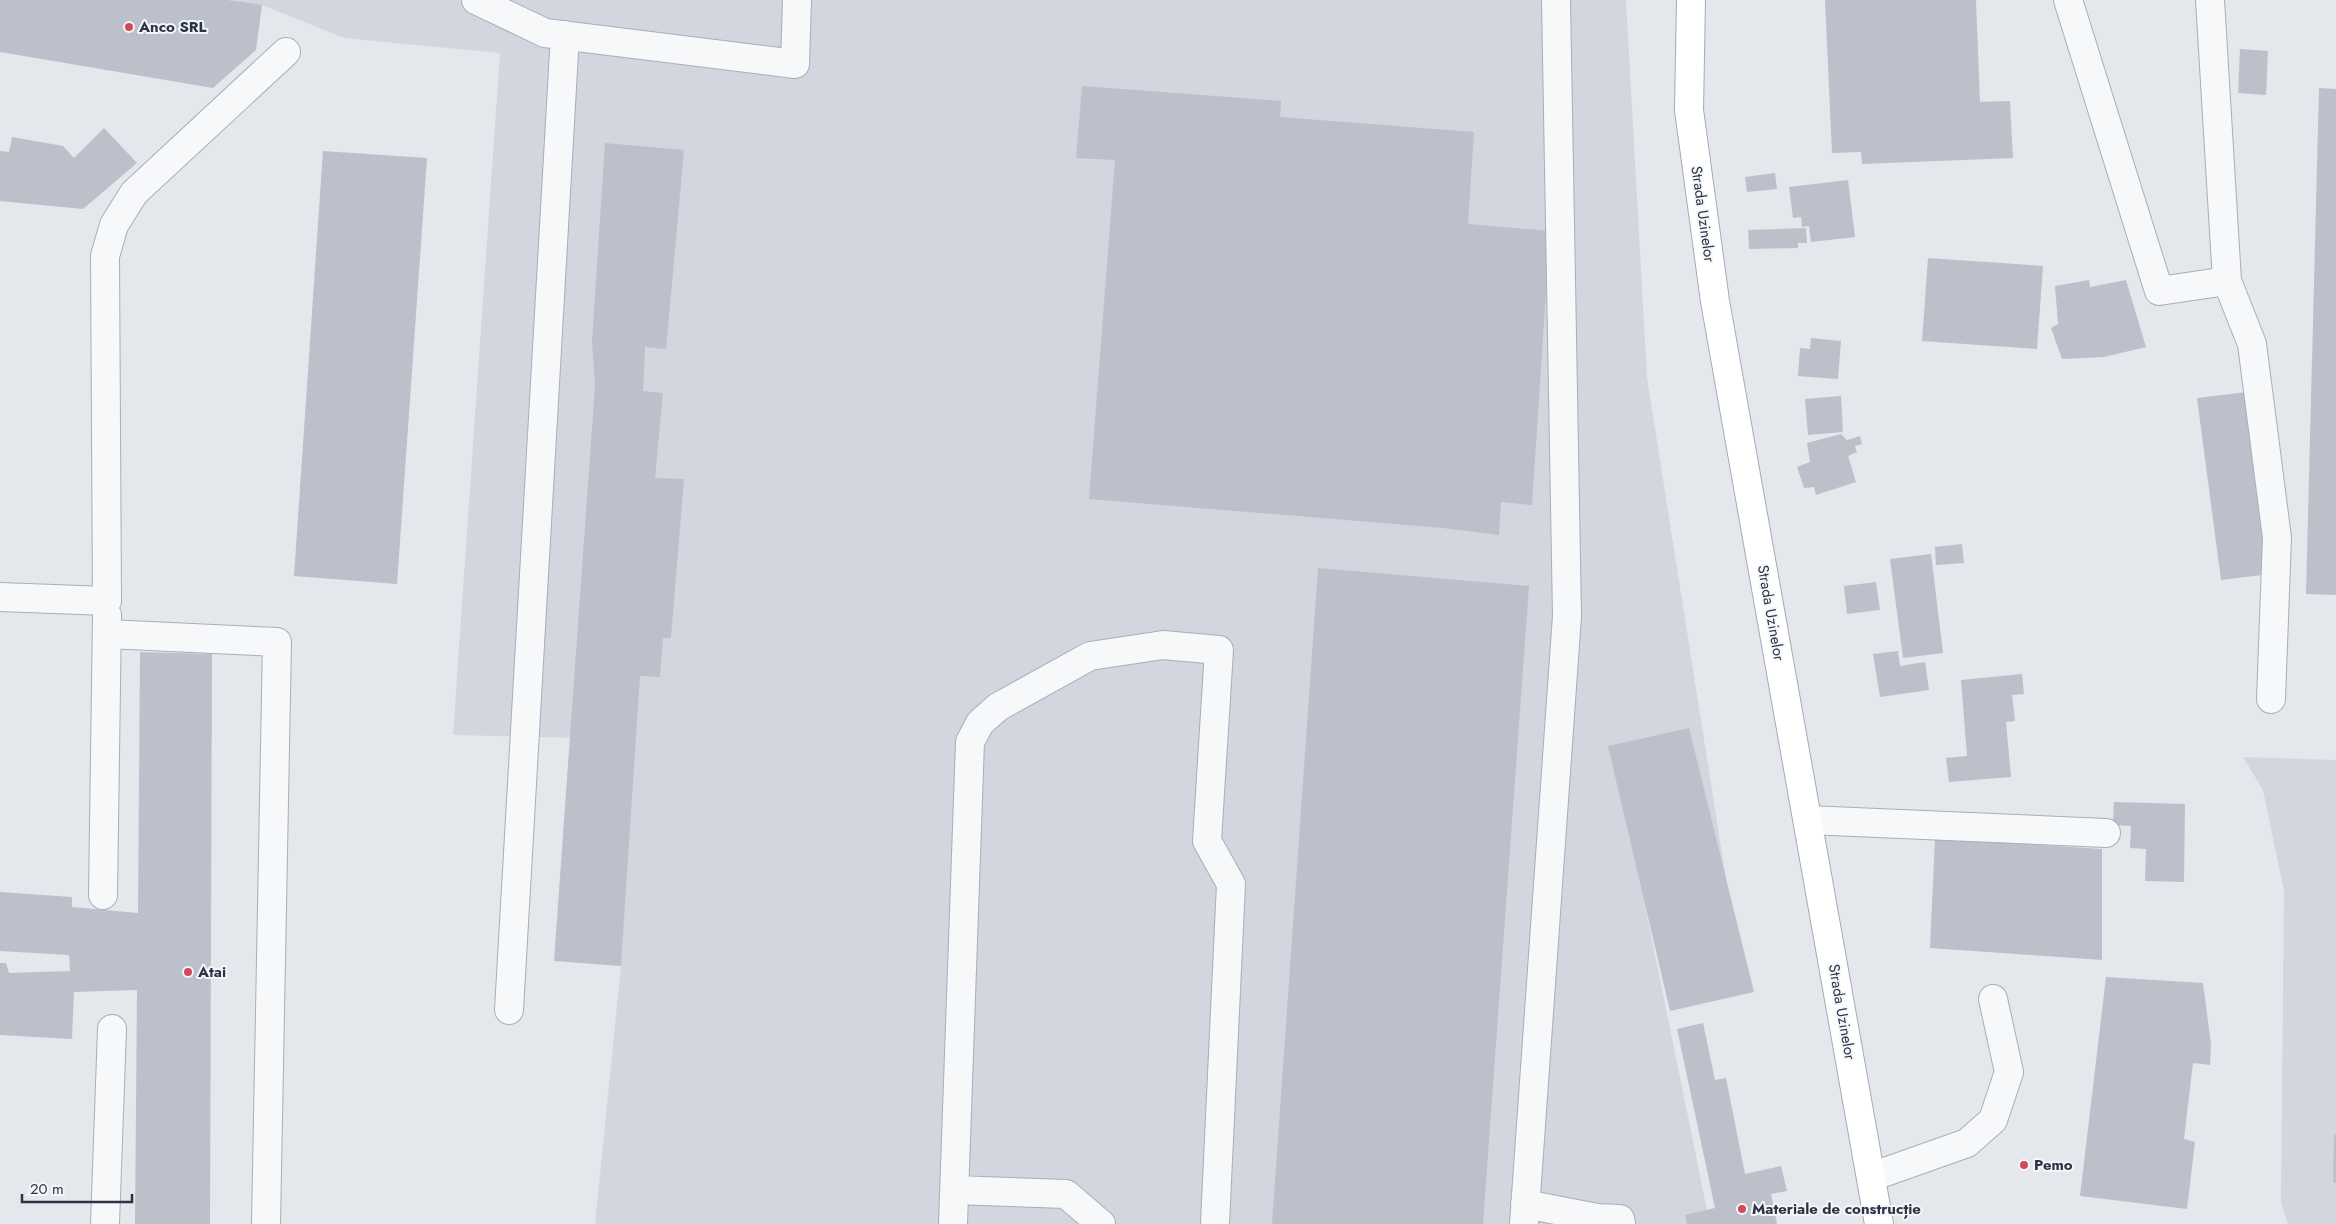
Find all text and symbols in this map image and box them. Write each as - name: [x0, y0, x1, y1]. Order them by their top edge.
- place label: Anco SRL: [138, 16, 206, 38]
- marker: Anco SRL: [123, 21, 135, 33]
- street label: Strada Uzinelor: [1685, 164, 1721, 264]
- street label: Strada Uzinelor: [1752, 563, 1790, 664]
- place label: Atai: [197, 961, 226, 983]
- street label: Strada Uzinelor: [1823, 962, 1861, 1063]
- marker: Atai: [182, 966, 194, 978]
- place label: Pemo: [2034, 1154, 2073, 1176]
- marker: Pemo: [2018, 1159, 2030, 1171]
- scale bar: [22, 1172, 132, 1204]
- text: 20 m: [30, 1178, 64, 1200]
- place label: Materiale de construcție: [1752, 1198, 1921, 1220]
- marker: Materiale de construcție: [1736, 1203, 1748, 1215]

